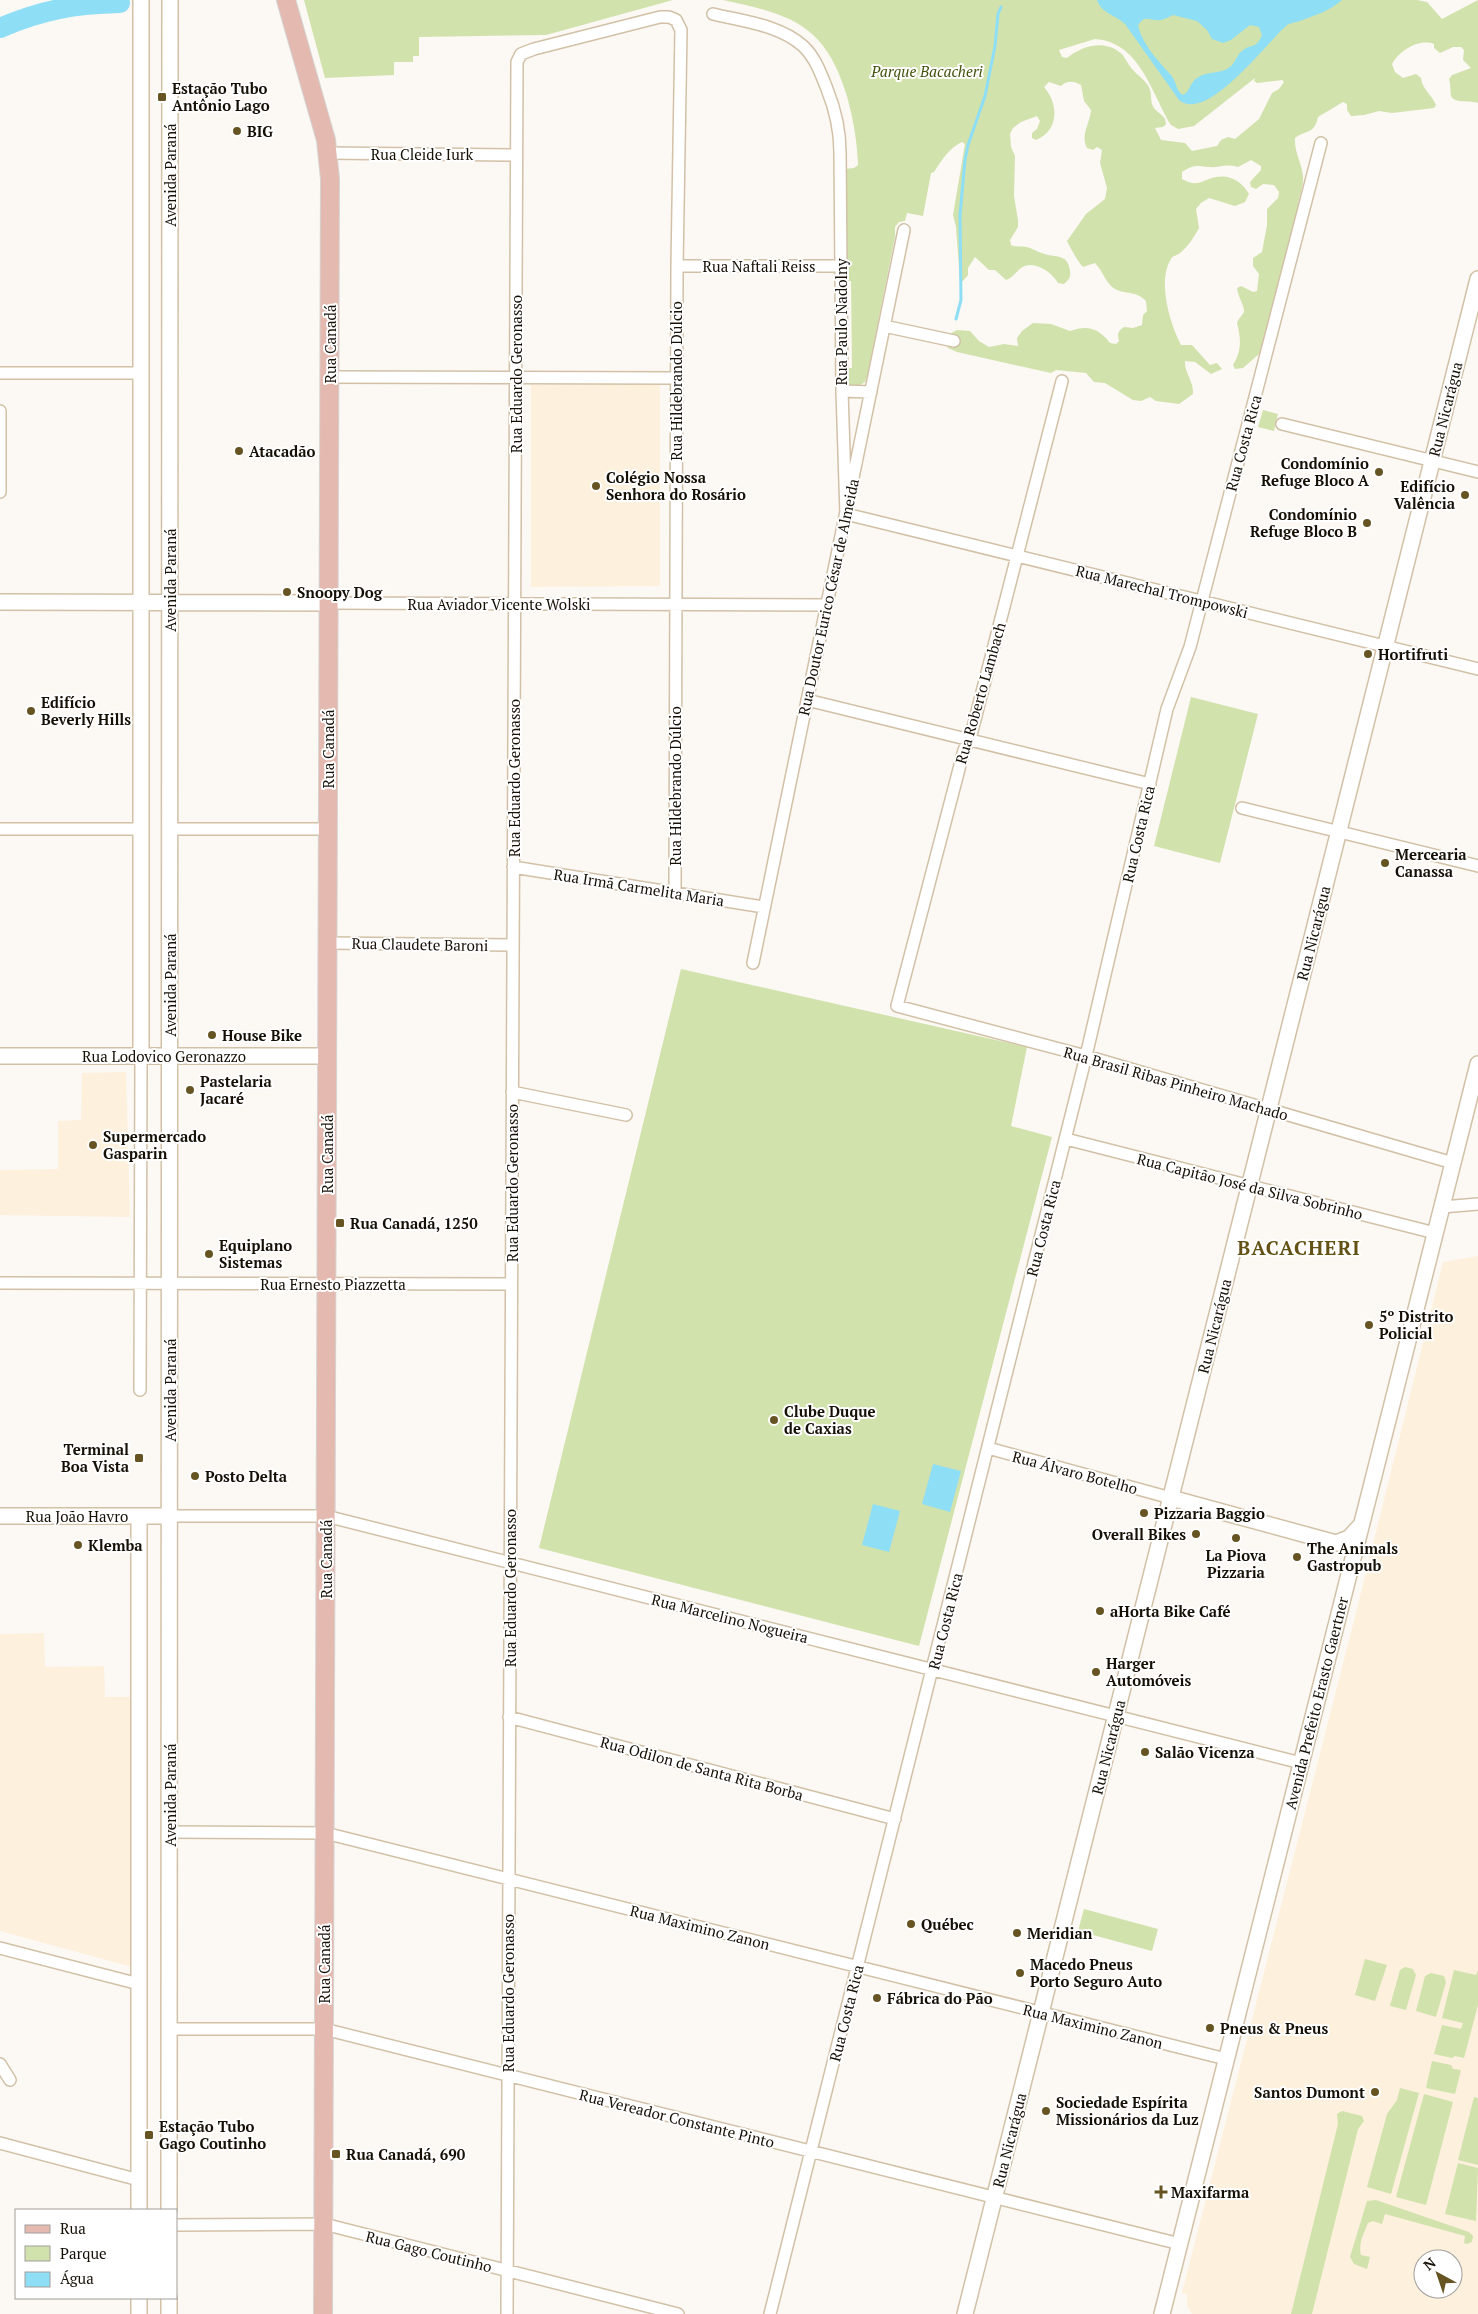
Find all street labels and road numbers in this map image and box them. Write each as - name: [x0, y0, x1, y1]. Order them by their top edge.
- street label: Avenida Paraná: [160, 123, 180, 227]
- street label: Rua Cleide Iurk: [371, 144, 474, 164]
- street label: Rua Naftali Reiss: [702, 256, 816, 276]
- street label: Rua Paulo Nadolny: [831, 258, 851, 386]
- street label: Rua Eduardo Geronasso: [506, 295, 526, 453]
- street label: Rua Hildebrando Dúlcio: [666, 301, 686, 461]
- street label: Rua Canadá: [320, 304, 340, 384]
- street label: Rua Nicarágua: [1424, 359, 1467, 458]
- street label: Rua Costa Rica: [1221, 392, 1266, 493]
- street label: Rua Doutor Eurico César de Almeida: [793, 476, 863, 717]
- street label: Avenida Paraná: [160, 528, 180, 632]
- street label: Rua Marechal Trompowski: [1074, 560, 1250, 622]
- street label: Rua Aviador Vicente Wolski: [408, 594, 590, 614]
- street label: Rua Roberto Lambach: [950, 620, 1010, 766]
- street label: Rua Eduardo Geronasso: [504, 699, 524, 857]
- street label: Rua Hildebrando Dúlcio: [665, 706, 685, 866]
- street label: Rua Canadá: [318, 709, 338, 789]
- street label: Rua Costa Rica: [1117, 783, 1159, 884]
- street label: Rua Irmã Carmelita Maria: [552, 864, 726, 910]
- street label: Rua Nicarágua: [1292, 883, 1335, 982]
- street label: Avenida Paraná: [160, 933, 180, 1037]
- street label: Rua Claudete Baroni: [352, 933, 488, 955]
- street label: Rua Brasil Ribas Pinheiro Machado: [1061, 1041, 1291, 1125]
- street label: Rua Lodovico Geronazzo: [82, 1046, 246, 1066]
- street label: Rua Eduardo Geronasso: [502, 1104, 522, 1262]
- street label: Rua Canadá: [317, 1114, 337, 1194]
- street label: Rua Capitão José da Silva Sobrinho: [1135, 1148, 1365, 1224]
- street label: Rua Costa Rica: [1021, 1177, 1065, 1278]
- street label: Rua Ernesto Piazzetta: [260, 1274, 406, 1294]
- street label: Rua Nicarágua: [1193, 1276, 1236, 1375]
- street label: Avenida Paraná: [160, 1338, 180, 1442]
- street label: Rua Álvaro Botelho: [1010, 1446, 1140, 1498]
- street label: Rua João Havro: [26, 1506, 128, 1526]
- street label: Rua Eduardo Geronasso: [500, 1509, 520, 1667]
- street label: Rua Canadá: [316, 1519, 336, 1599]
- street label: Rua Costa Rica: [923, 1570, 967, 1671]
- street label: Rua Marcelino Nogueira: [649, 1589, 811, 1647]
- street label: Avenida Prefeito Erasto Gaertner: [1280, 1594, 1352, 1812]
- street label: Rua Nicarágua: [1087, 1697, 1130, 1796]
- street label: Rua Odilon de Santa Rita Borba: [598, 1731, 806, 1805]
- street label: Avenida Paraná: [160, 1743, 180, 1847]
- street label: Rua Maximino Zanon: [628, 1900, 772, 1954]
- street label: Rua Eduardo Geronasso: [498, 1914, 518, 2072]
- street label: Rua Canadá: [314, 1924, 334, 2004]
- street label: Rua Costa Rica: [824, 1962, 868, 2063]
- street label: Rua Maximino Zanon: [1021, 1999, 1165, 2053]
- street label: Rua Vereador Constante Pinto: [577, 2084, 777, 2152]
- street label: Rua Nicarágua: [988, 2090, 1031, 2189]
- street label: Rua Gago Coutinho: [364, 2226, 494, 2276]

